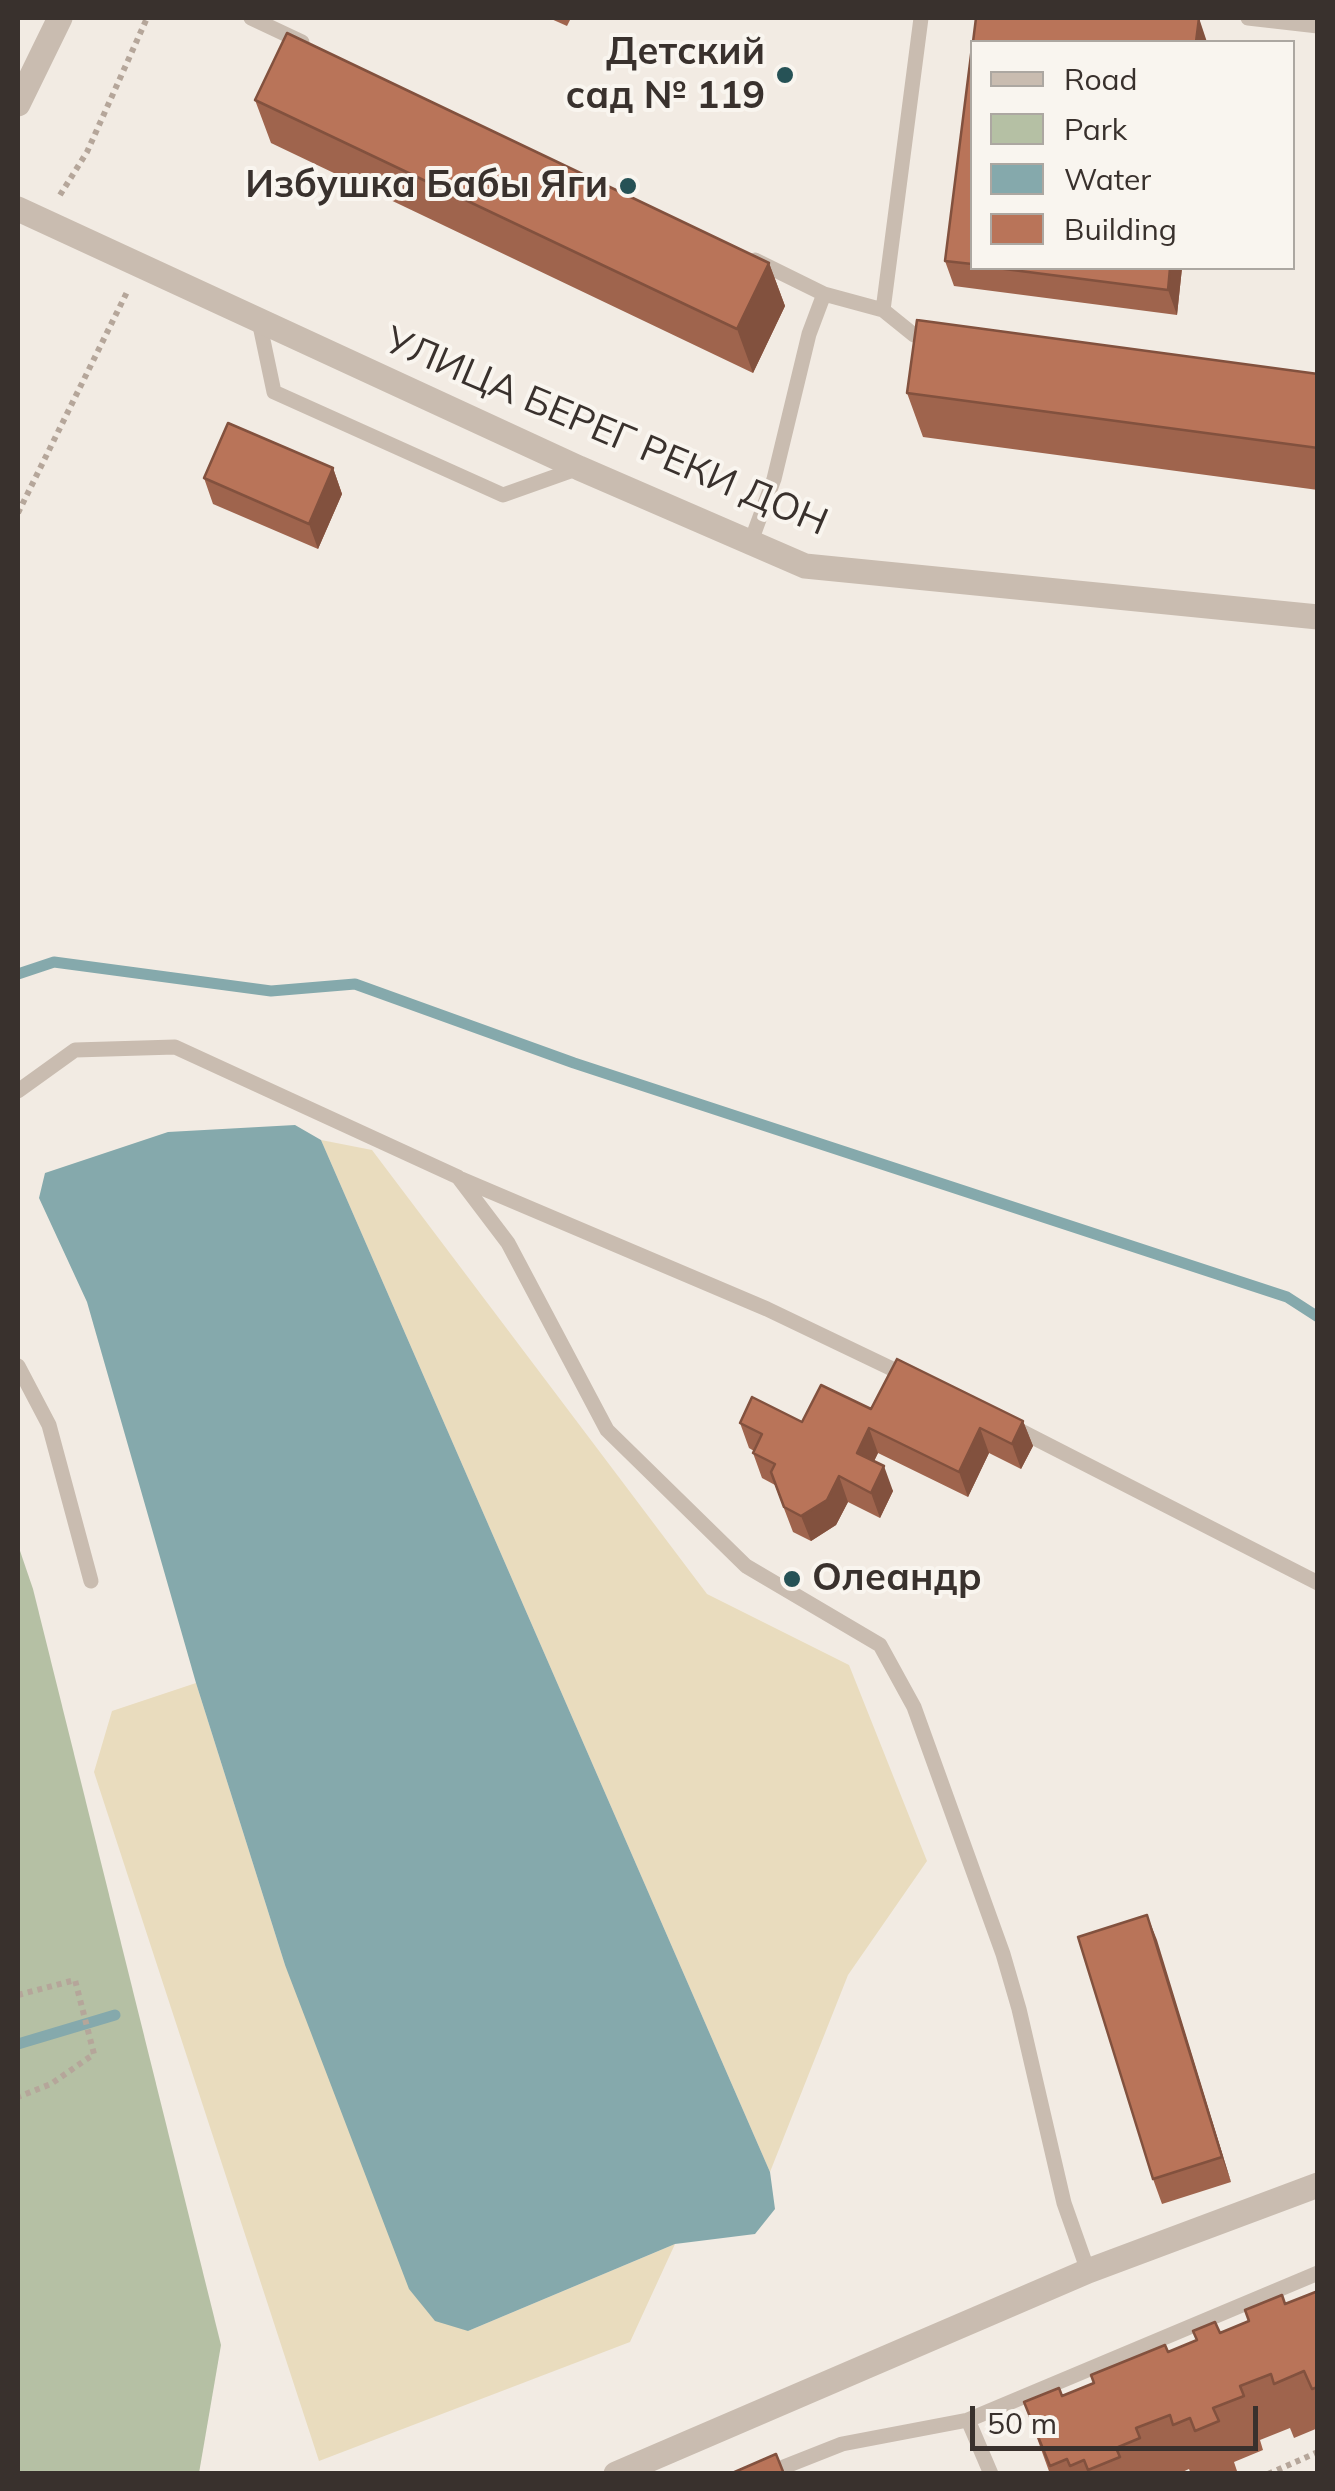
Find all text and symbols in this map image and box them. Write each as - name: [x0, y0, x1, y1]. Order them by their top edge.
- place label: Детский сад № 119: [566, 30, 765, 120]
- legend: [970, 40, 1295, 270]
- text: Road: [1064, 60, 1138, 98]
- marker: Детский сад № 119: [774, 64, 796, 86]
- text: Park: [1064, 110, 1127, 148]
- text: Water: [1064, 160, 1151, 198]
- place label: Избушка Бабы Яги: [245, 163, 608, 209]
- marker: Избушка Бабы Яги: [617, 175, 639, 197]
- text: Building: [1064, 210, 1177, 248]
- street label: УЛИЦА БЕРЕГ РЕКИ ДОН: [378, 318, 834, 546]
- place label: Олеандр: [812, 1556, 982, 1602]
- marker: Олеандр: [781, 1568, 803, 1590]
- scale bar: [975, 2386, 1262, 2448]
- text: 50 m: [987, 2404, 1057, 2442]

